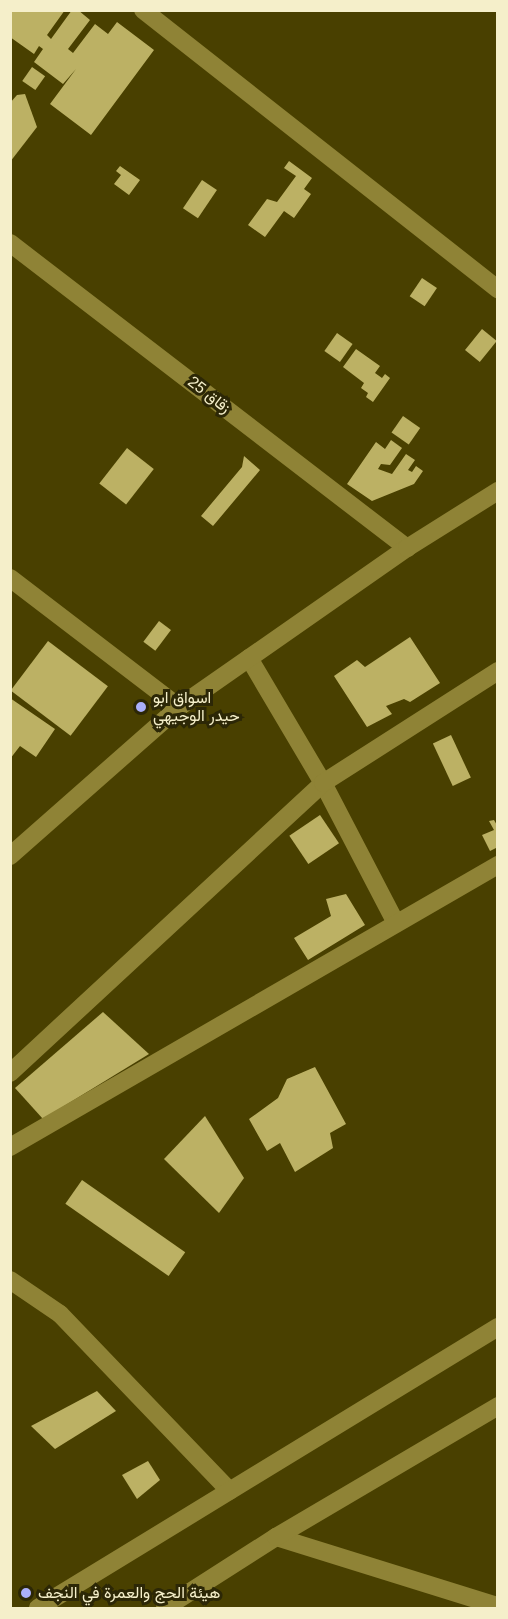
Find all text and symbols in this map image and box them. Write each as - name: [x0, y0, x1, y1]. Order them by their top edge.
- street label: زقاق 25: [184, 372, 234, 418]
- place label: اسواق ابو حيدر الوجيهي: [153, 688, 240, 726]
- marker: اسواق ابو حيدر الوجيهي: [134, 700, 148, 714]
- place label: هيئة الحج والعمرة في النجف: [38, 1583, 220, 1603]
- marker: هيئة الحج والعمرة في النجف: [19, 1586, 33, 1600]

